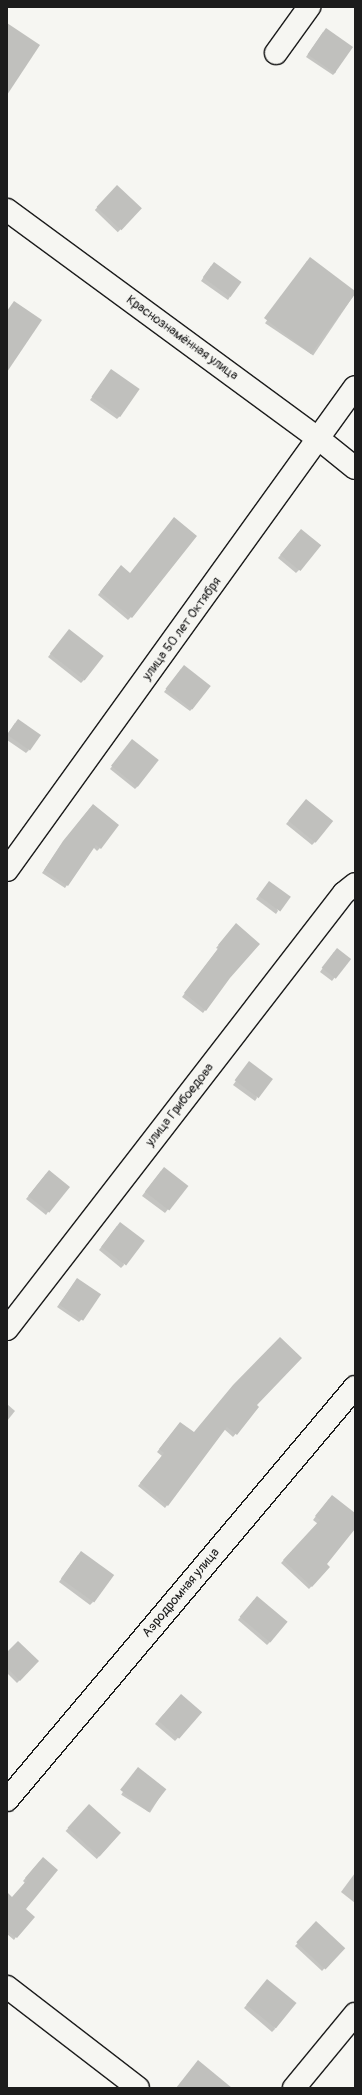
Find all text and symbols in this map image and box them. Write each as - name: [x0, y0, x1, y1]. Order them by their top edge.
- street label: Краснознамённая улица: [123, 292, 241, 384]
- street label: улица 50 лет Октября: [139, 574, 225, 684]
- street label: улица Грибоедова: [143, 1060, 217, 1150]
- street label: Аэродромная улица: [139, 1545, 223, 1641]

